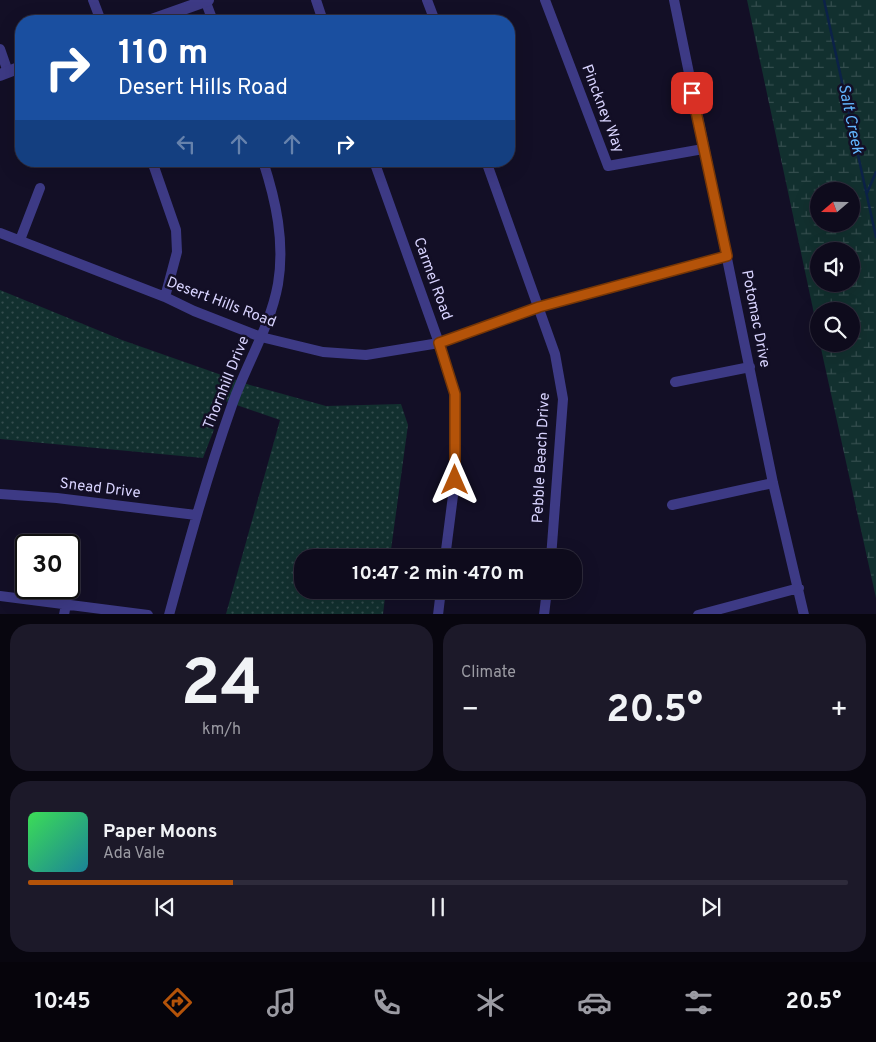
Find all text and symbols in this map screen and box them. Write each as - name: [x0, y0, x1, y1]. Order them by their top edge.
- text: 110 m: [118, 32, 208, 76]
- icon: right: [35, 35, 100, 100]
- street label: Pinckney Way: [576, 62, 628, 156]
- pin: [671, 72, 713, 114]
- text: Desert Hills Road: [118, 75, 288, 102]
- icon: arrive: [678, 79, 706, 107]
- water label: Salt Creek: [833, 82, 867, 157]
- icon: left: [172, 130, 200, 158]
- icon: ahead: [225, 130, 253, 158]
- icon: ahead: [278, 130, 306, 158]
- icon: right: [331, 130, 359, 158]
- north arrow: [810, 182, 860, 232]
- map controls: [810, 182, 860, 352]
- street label: Carmel Road: [408, 235, 456, 323]
- button: sound: [810, 242, 860, 292]
- street label: Potomac Drive: [736, 269, 774, 369]
- street label: Desert Hills Road: [164, 273, 278, 333]
- button: search: [810, 302, 860, 352]
- street label: Thornhill Drive: [200, 334, 254, 432]
- street label: Pebble Beach Drive: [529, 392, 555, 524]
- position arrow: [428, 453, 480, 505]
- street label: Snead Drive: [59, 475, 141, 503]
- speed limit sign: 30: [15, 534, 80, 599]
- text: 10:47 · 2 min · 470 m: [352, 562, 524, 586]
- text: 24: [181, 646, 262, 728]
- text: Climate: [461, 663, 516, 683]
- text: 20.5°: [606, 687, 703, 736]
- text: −: [461, 693, 479, 729]
- text: +: [830, 693, 848, 729]
- text: km/h: [202, 720, 241, 740]
- text: Paper Moons: [103, 820, 217, 844]
- text: Ada Vale: [103, 844, 165, 864]
- icon: previous: [151, 893, 179, 921]
- icon: pause: [424, 893, 452, 921]
- icon: next: [697, 893, 725, 921]
- icon: directions: [160, 985, 195, 1020]
- icon: music: [264, 985, 299, 1020]
- icon: phone: [369, 985, 404, 1020]
- icon: climate: [473, 985, 508, 1020]
- icon: car: [577, 985, 612, 1020]
- icon: filters: [681, 985, 716, 1020]
- text: 10:45: [35, 989, 91, 1016]
- text: 20.5°: [785, 989, 841, 1016]

